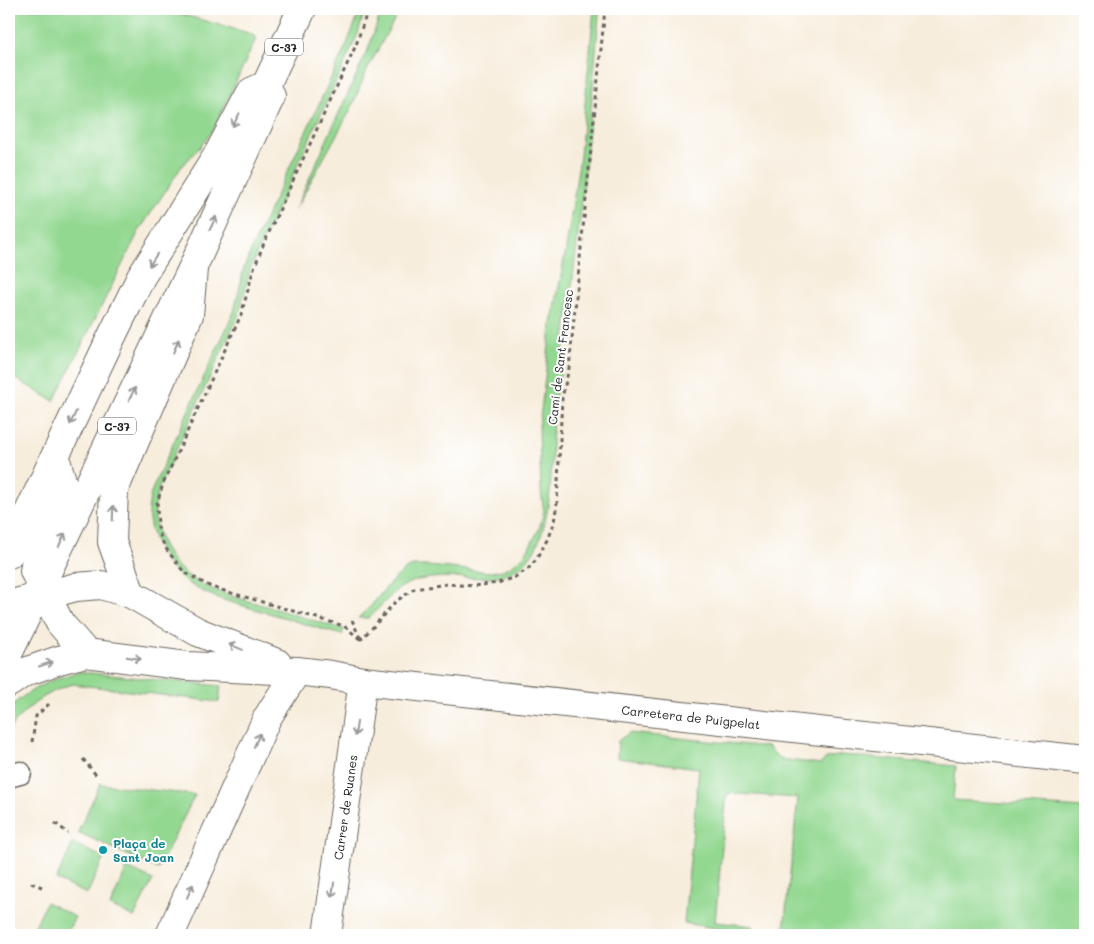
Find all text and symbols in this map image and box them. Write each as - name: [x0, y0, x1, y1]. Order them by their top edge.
- road number: C-37: [265, 38, 303, 56]
- one-way arrow: [231, 113, 241, 128]
- one-way arrow: [209, 216, 219, 231]
- one-way arrow: [147, 252, 157, 266]
- street label: Camí de Sant Francesc: [544, 288, 576, 426]
- one-way arrow: [172, 339, 181, 354]
- one-way arrow: [128, 387, 138, 402]
- one-way arrow: [68, 410, 78, 425]
- road number: C-37: [98, 418, 136, 434]
- one-way arrow: [109, 506, 118, 522]
- one-way arrow: [57, 533, 67, 548]
- one-way arrow: [228, 642, 244, 651]
- one-way arrow: [126, 653, 142, 663]
- one-way arrow: [38, 659, 53, 668]
- street label: Carretera de Puigpelat: [621, 701, 761, 732]
- one-way arrow: [351, 721, 361, 737]
- one-way arrow: [253, 733, 263, 748]
- street label: Carrer de Ruanes: [330, 754, 360, 861]
- place label: Plaça de Sant Joan: [113, 835, 174, 865]
- marker: Plaça de Sant Joan: [97, 844, 109, 856]
- one-way arrow: [328, 882, 338, 898]
- one-way arrow: [185, 884, 195, 899]

